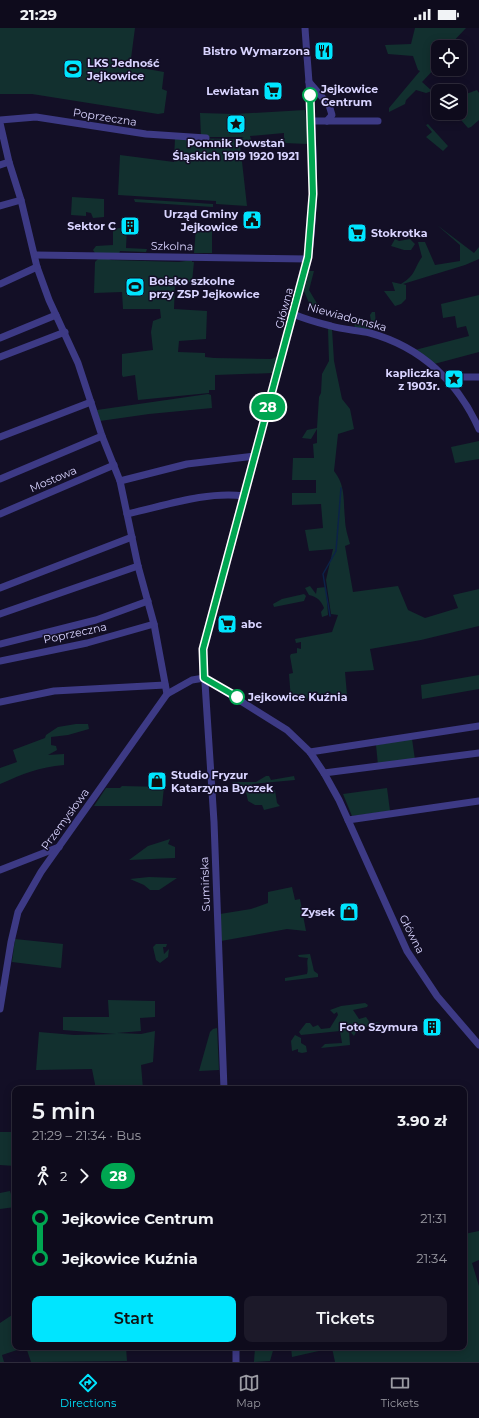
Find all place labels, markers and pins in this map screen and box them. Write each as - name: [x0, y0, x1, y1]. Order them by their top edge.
- restaurant icon: Bistro Wymarzona: [313, 40, 335, 62]
- place label: Bistro Wymarzona: [203, 44, 310, 58]
- place label: LKS Jedność Jejkowice: [86, 56, 160, 83]
- sports icon: LKS Jedność Jejkowice: [62, 58, 84, 80]
- supermarket icon: Lewiatan: [262, 80, 284, 102]
- place label: Jejkowice Centrum: [320, 82, 378, 109]
- place label: Lewiatan: [206, 84, 259, 98]
- marker: Jejkowice Centrum: [302, 87, 318, 103]
- place icon: Pomnik Powstań Śląskich 1919 1920 1921: [225, 113, 247, 135]
- place label: Pomnik Powstań Śląskich 1919 1920 1921: [173, 136, 299, 163]
- place label: Urząd Gminy Jejkowice: [164, 207, 238, 234]
- public building icon: Urząd Gminy Jejkowice: [241, 209, 263, 231]
- building icon: Sektor C: [119, 215, 141, 237]
- place label: Sektor C: [67, 219, 116, 233]
- supermarket icon: Stokrotka: [346, 222, 368, 244]
- place label: Stokrotka: [371, 226, 428, 240]
- place label: Boisko szkolne przy ZSP Jejkowice: [149, 274, 260, 301]
- sports icon: Boisko szkolne przy ZSP Jejkowice: [124, 276, 146, 298]
- place label: kapliczka z 1903r.: [386, 366, 440, 393]
- place icon: kapliczka z 1903r.: [443, 368, 465, 390]
- supermarket icon: abc: [216, 613, 238, 635]
- place label: abc: [241, 617, 262, 631]
- marker: Jejkowice Kuźnia: [229, 689, 245, 705]
- place label: Jejkowice Kuźnia: [247, 690, 348, 704]
- place label: Studio Fryzur Katarzyna Byczek: [171, 768, 274, 795]
- shop icon: Studio Fryzur Katarzyna Byczek: [146, 770, 168, 792]
- shop icon: Zysek: [338, 901, 360, 923]
- place label: Zysek: [301, 905, 336, 919]
- building icon: Foto Szymura: [421, 1016, 443, 1038]
- place label: Foto Szymura: [339, 1020, 418, 1034]

